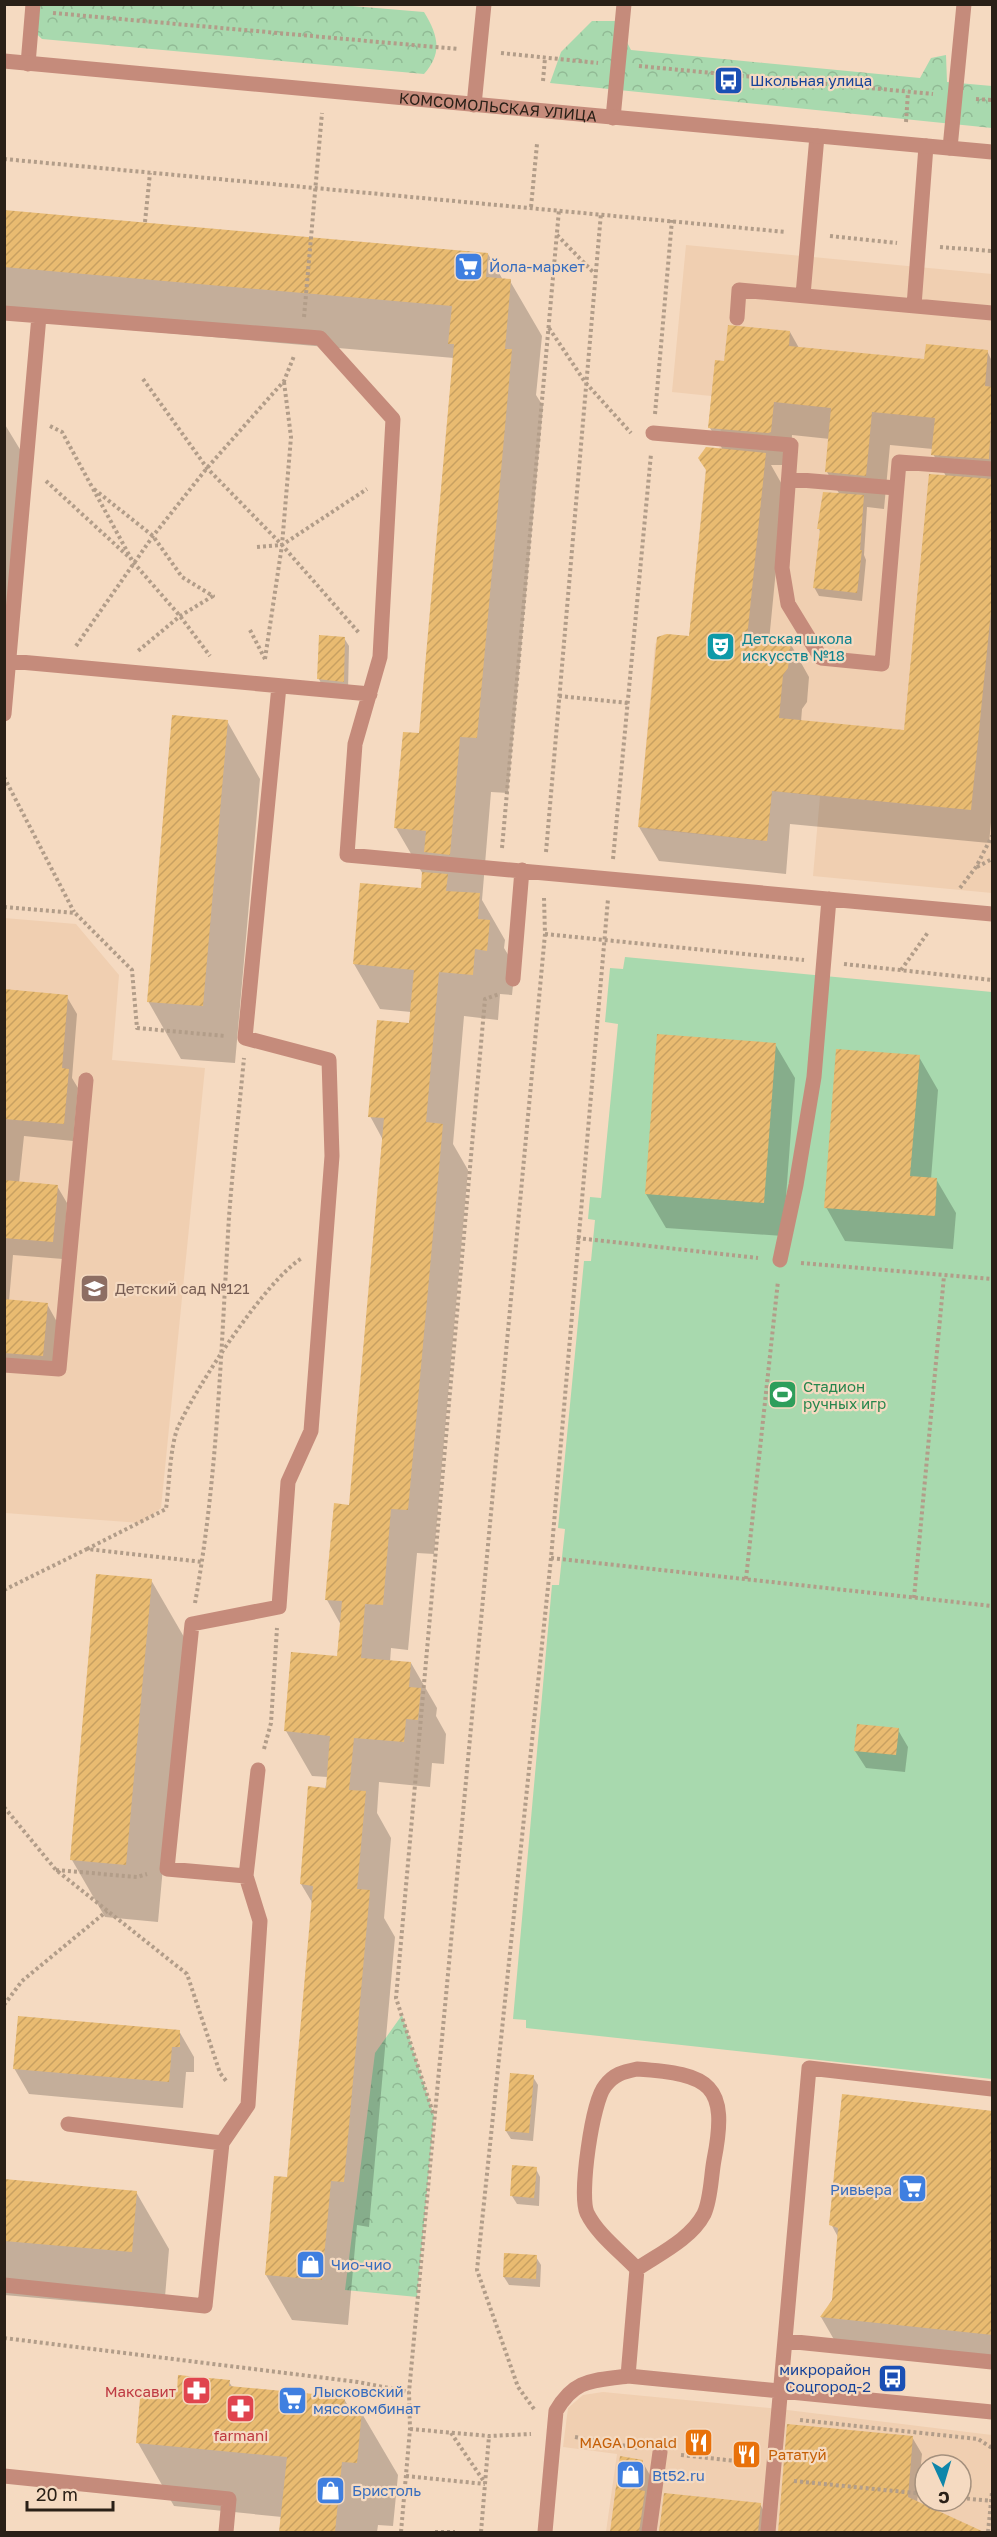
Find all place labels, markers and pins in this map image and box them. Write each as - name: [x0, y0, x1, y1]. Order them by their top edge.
- bus stop icon: Школьная улица: [713, 64, 745, 96]
- place label: Школьная улица: [750, 71, 872, 89]
- supermarket icon: Йола-маркет: [452, 250, 484, 282]
- place label: Йола-маркет: [489, 257, 586, 275]
- place label: Детская школа искусств №18: [742, 629, 853, 664]
- theatre icon: Детская школа искусств №18: [705, 631, 737, 663]
- school or university icon: Детский сад №121: [78, 1272, 110, 1304]
- place label: Детский сад №121: [115, 1279, 250, 1297]
- place label: Стадион ручных игр: [803, 1377, 886, 1412]
- sports icon: Стадион ручных игр: [766, 1379, 798, 1411]
- supermarket icon: Ривьера: [897, 2173, 929, 2205]
- place label: Ривьера: [830, 2180, 892, 2198]
- shop icon: Чио-чио: [294, 2248, 326, 2280]
- place label: Чио-чио: [331, 2255, 392, 2273]
- place label: микрорайон Соцгород-2: [779, 2360, 871, 2395]
- bus stop icon: микрорайон Соцгород-2: [876, 2362, 908, 2394]
- pharmacy icon: Максавит: [181, 2375, 213, 2407]
- place label: Максавит: [105, 2382, 177, 2400]
- place label: Лысковский мясокомбинат: [313, 2382, 421, 2417]
- supermarket icon: Лысковский мясокомбинат: [276, 2384, 308, 2416]
- pharmacy icon: farmani: [225, 2392, 257, 2424]
- place label: farmani: [214, 2426, 268, 2444]
- restaurant icon: MAGA Donald: [682, 2426, 714, 2458]
- place label: MAGA Donald: [579, 2433, 677, 2451]
- restaurant icon: Рататуй: [731, 2438, 763, 2470]
- place label: Рататуй: [768, 2445, 827, 2463]
- shop icon: Bt52.ru: [615, 2459, 647, 2491]
- place label: Bt52.ru: [652, 2466, 705, 2484]
- shop icon: Бристоль: [315, 2474, 347, 2506]
- place label: Бристоль: [352, 2481, 421, 2499]

